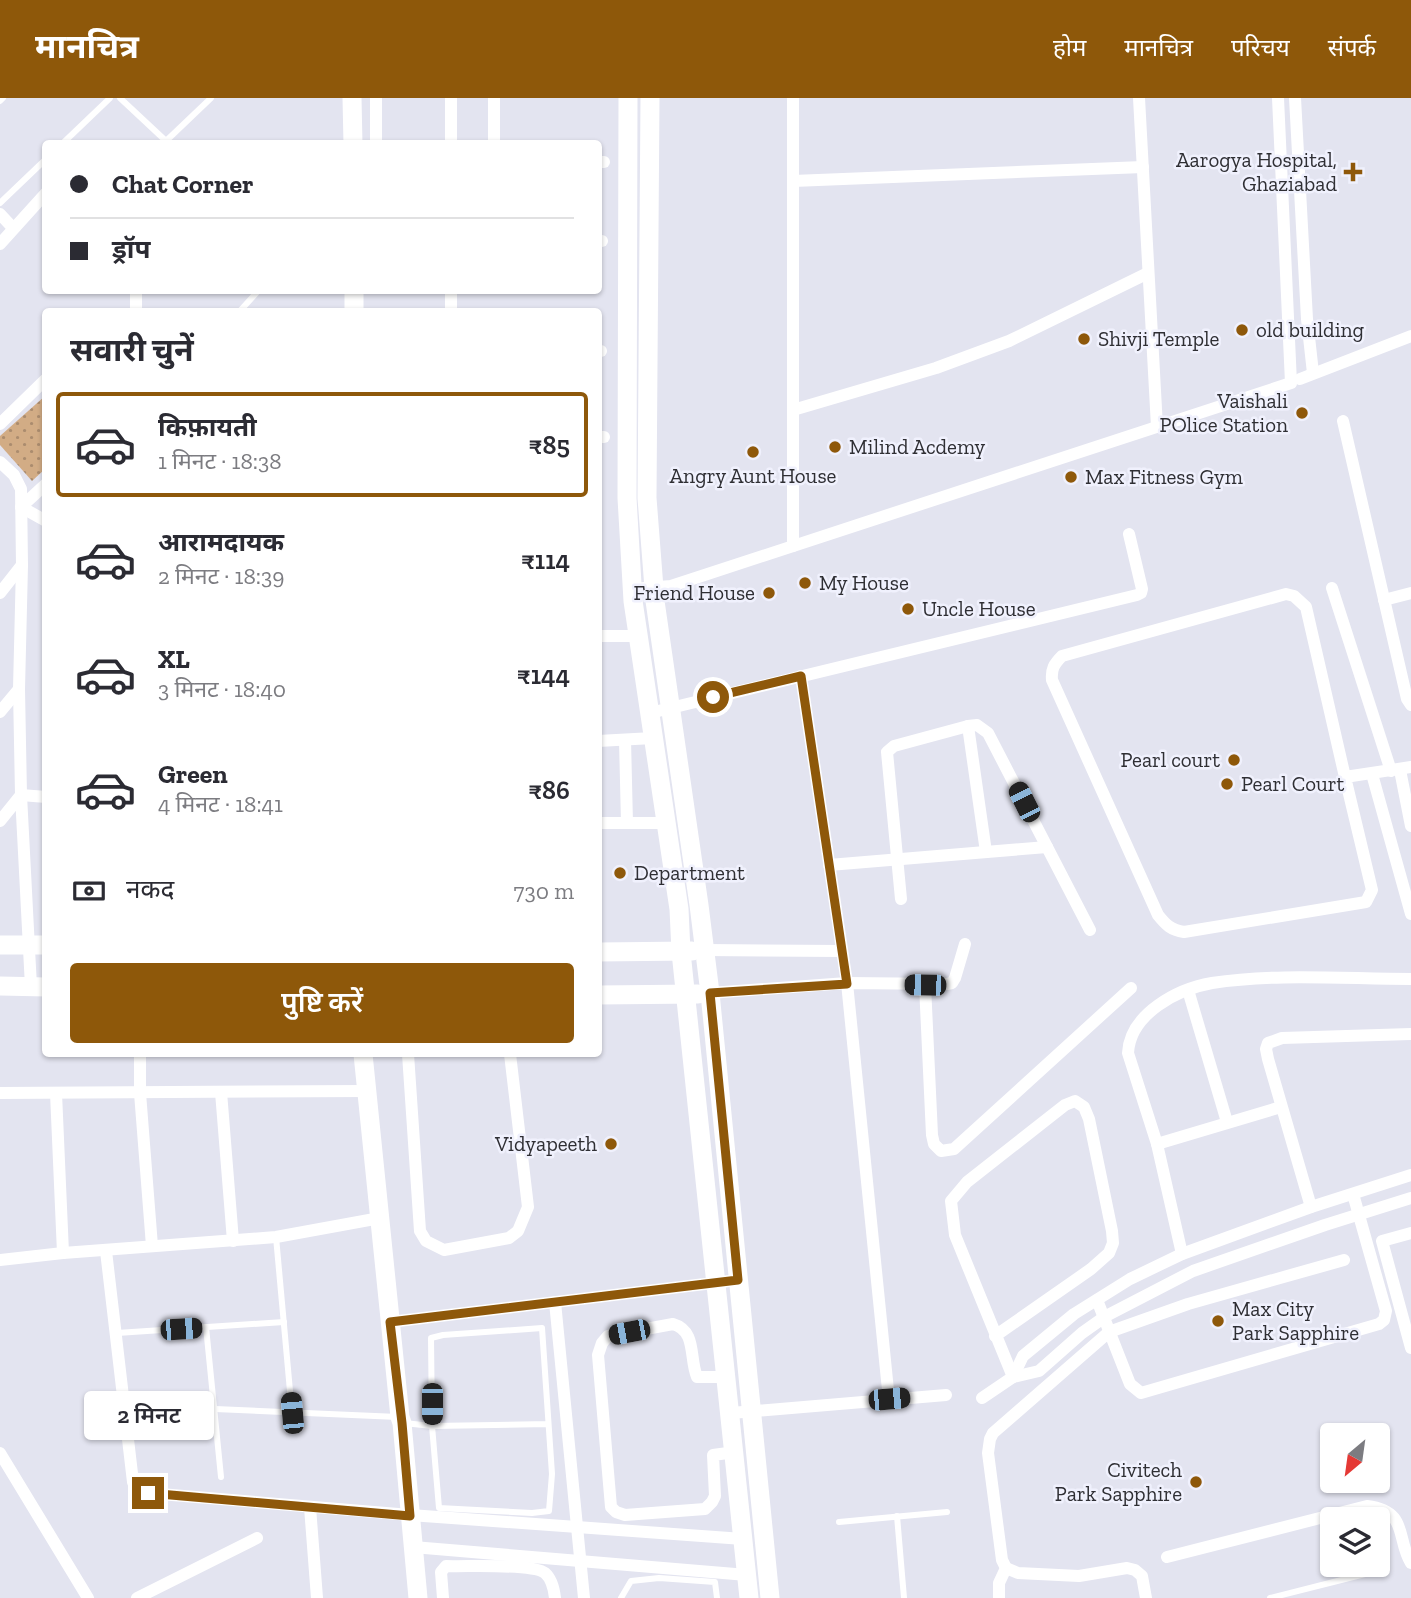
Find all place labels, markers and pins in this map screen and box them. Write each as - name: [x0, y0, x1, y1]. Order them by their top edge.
- place label: Aarogya Hospital, Ghaziabad: [1176, 147, 1337, 196]
- marker: Aarogya Hospital, Ghaziabad: [1343, 162, 1363, 182]
- place label: old building: [1256, 317, 1365, 342]
- marker: old building: [1234, 322, 1250, 338]
- place label: Shivji Temple: [1098, 326, 1220, 352]
- marker: Shivji Temple: [1076, 331, 1092, 347]
- place label: Vaishali POlice Station: [1159, 388, 1288, 437]
- marker: Vaishali POlice Station: [1294, 405, 1310, 421]
- place label: Milind Acdemy: [849, 434, 986, 459]
- marker: Milind Acdemy: [827, 439, 843, 455]
- marker: Angry Aunt House: [745, 444, 761, 460]
- place label: Angry Aunt House: [670, 463, 837, 488]
- place label: Max Fitness Gym: [1085, 464, 1243, 489]
- marker: Max Fitness Gym: [1063, 469, 1079, 485]
- place label: My House: [819, 570, 909, 595]
- marker: My House: [797, 575, 813, 591]
- place label: Friend House: [633, 580, 755, 605]
- marker: Friend House: [761, 585, 777, 601]
- place label: Uncle House: [922, 596, 1036, 621]
- marker: Uncle House: [900, 601, 916, 617]
- place label: Pearl court: [1121, 747, 1220, 772]
- marker: Pearl court: [1226, 752, 1242, 768]
- place label: Pearl Court: [1241, 771, 1345, 796]
- marker: Pearl Court: [1219, 776, 1235, 792]
- place label: Department: [634, 860, 745, 885]
- marker: Department: [612, 865, 628, 881]
- place label: Vidyapeeth: [494, 1131, 597, 1156]
- marker: Vidyapeeth: [603, 1136, 619, 1152]
- place label: Max City Park Sapphire: [1232, 1296, 1359, 1345]
- marker: Max City Park Sapphire: [1210, 1313, 1226, 1329]
- place label: Civitech Park Sapphire: [1055, 1457, 1182, 1506]
- marker: Civitech Park Sapphire: [1188, 1474, 1204, 1490]

